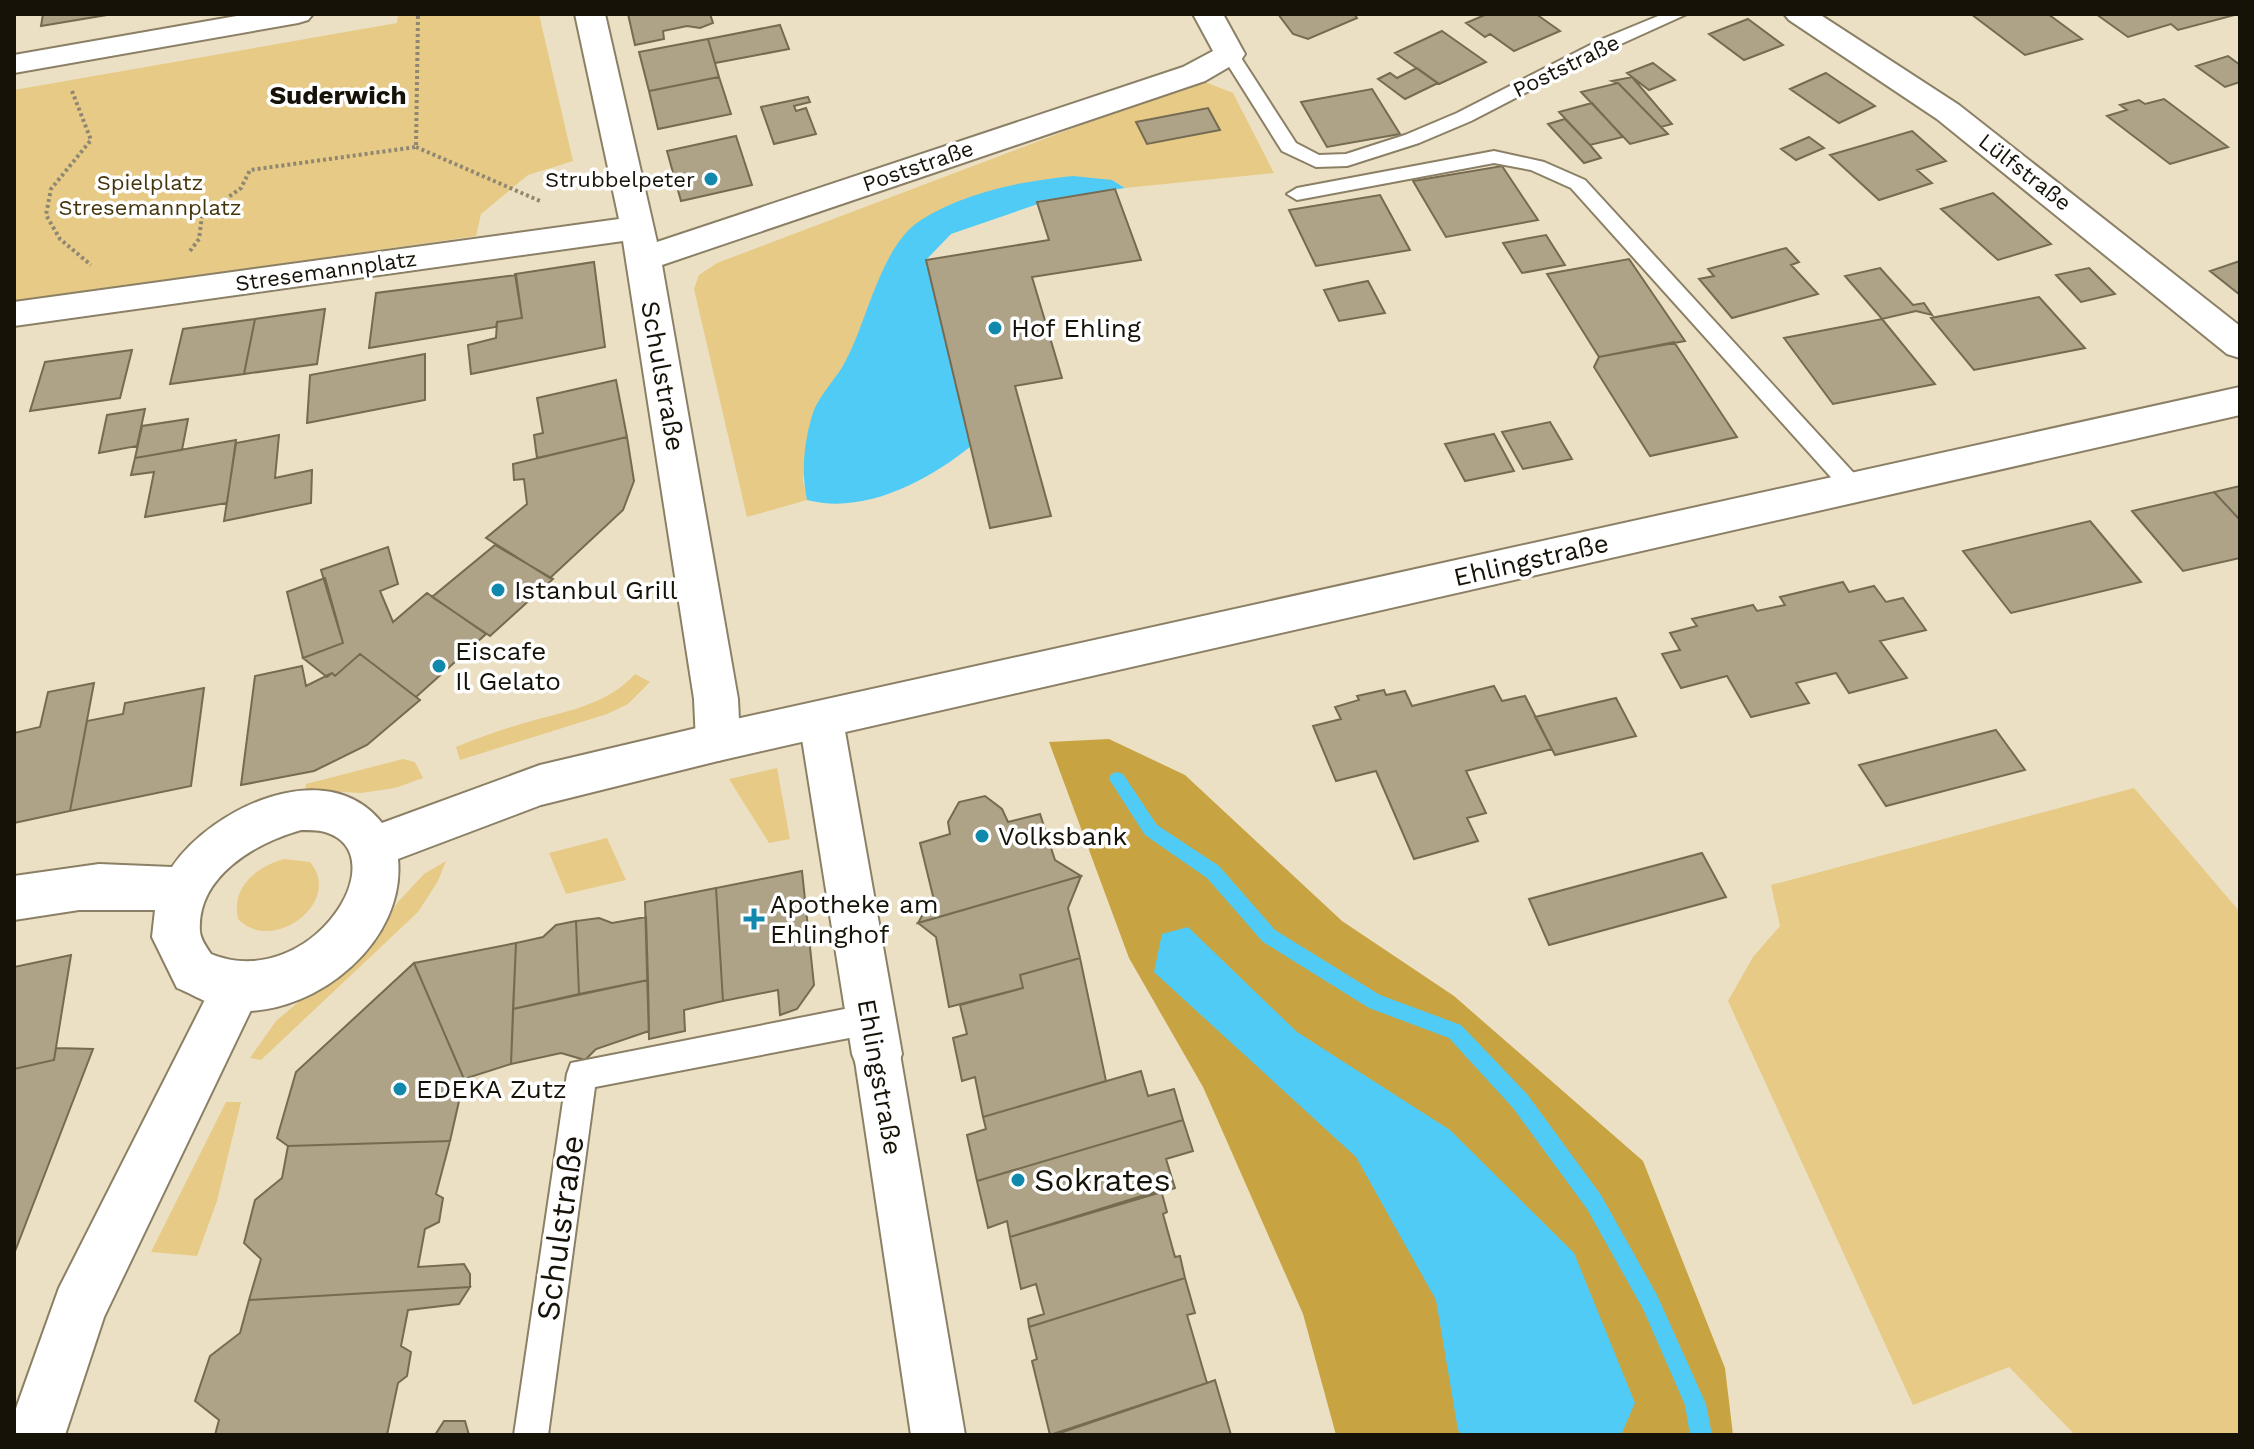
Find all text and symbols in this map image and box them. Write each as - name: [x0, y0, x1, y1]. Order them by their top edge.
- street label: Poststraße: [1509, 29, 1623, 103]
- district label: Suderwich: [269, 80, 407, 110]
- street label: Lülfstraße: [1974, 128, 2076, 216]
- street label: Poststraße: [859, 135, 977, 197]
- place label: Strubbelpeter: [545, 167, 695, 192]
- park label: Spielplatz Stresemannplatz: [58, 170, 242, 220]
- marker: Strubbelpeter: [702, 170, 720, 188]
- street label: Stresemannplatz: [234, 246, 418, 296]
- street label: Schulstraße: [635, 299, 691, 453]
- place label: Hof Ehling: [1011, 313, 1141, 343]
- marker: Hof Ehling: [986, 319, 1004, 337]
- street label: Ehlingstraße: [1451, 528, 1611, 592]
- place label: Istanbul Grill: [514, 575, 677, 605]
- marker: Istanbul Grill: [489, 581, 507, 599]
- place label: Eiscafe Il Gelato: [455, 636, 561, 696]
- marker: Eiscafe Il Gelato: [430, 657, 448, 675]
- place label: Volksbank: [998, 821, 1127, 851]
- marker: Volksbank: [973, 827, 991, 845]
- place label: Apotheke am Ehlinghof: [770, 889, 938, 949]
- marker: Apotheke am Ehlinghof: [745, 910, 763, 928]
- street label: Ehlingstraße: [852, 997, 908, 1157]
- place label: EDEKA Zutz: [416, 1074, 567, 1104]
- marker: EDEKA Zutz: [391, 1080, 409, 1098]
- street label: Schulstraße: [528, 1133, 592, 1323]
- place label: Sokrates: [1034, 1161, 1171, 1199]
- marker: Sokrates: [1009, 1171, 1027, 1189]

